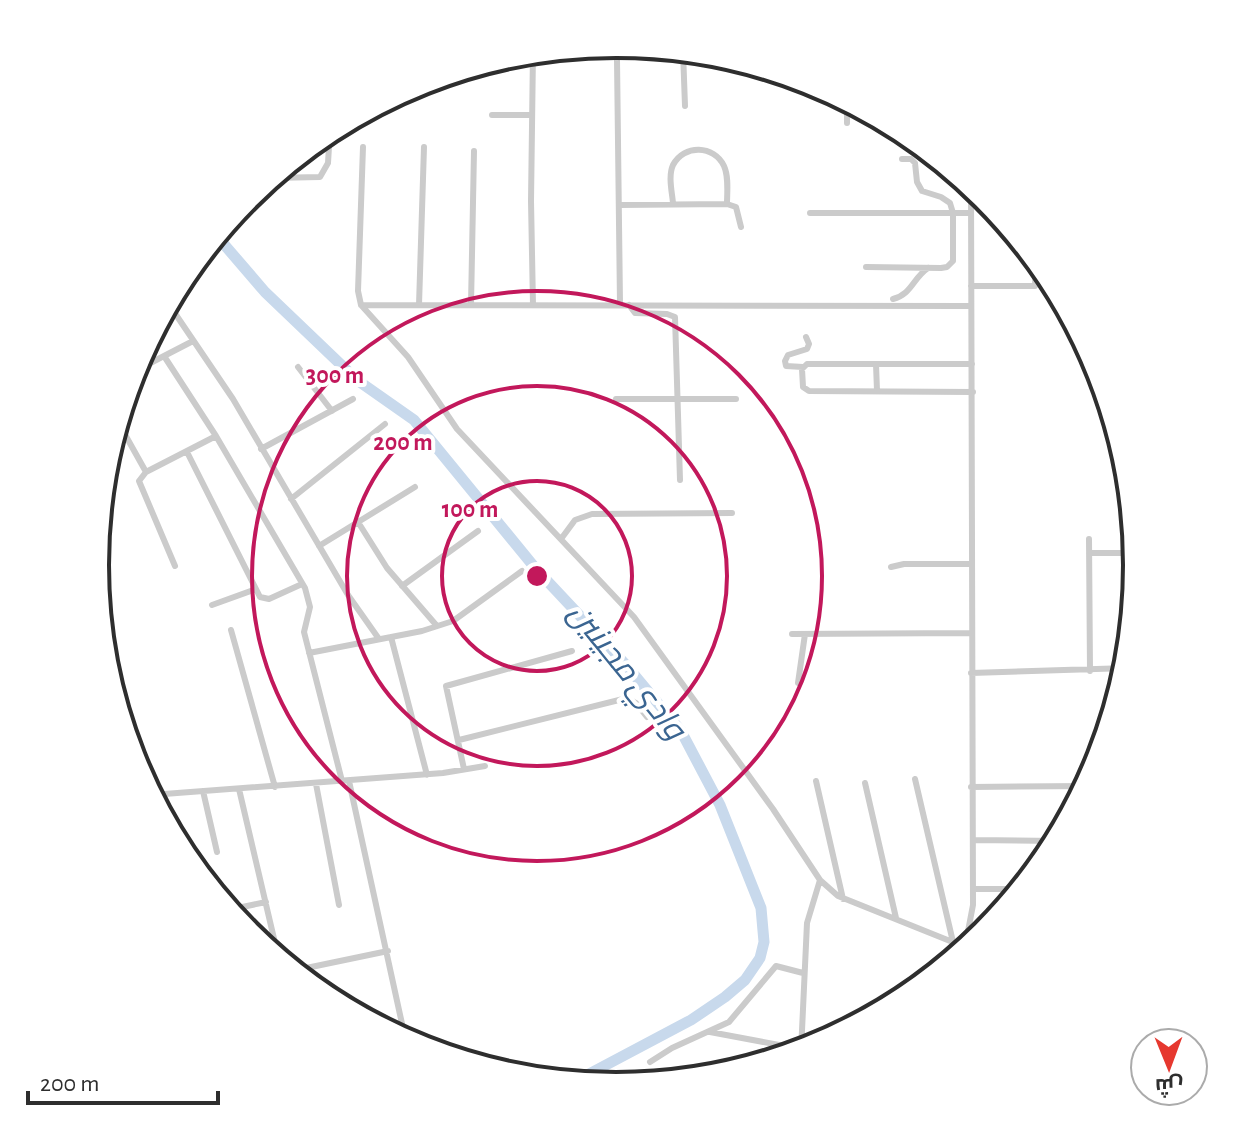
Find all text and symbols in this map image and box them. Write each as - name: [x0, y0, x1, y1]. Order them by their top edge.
- text: 300 m: [306, 364, 364, 388]
- text: 200 m: [373, 431, 433, 455]
- text: 100 m: [442, 498, 498, 522]
- centre of rings: [523, 562, 551, 590]
- water label: وادي مجينين: [556, 597, 693, 752]
- north arrow: [1129, 1027, 1209, 1107]
- scale bar: [28, 1055, 218, 1105]
- text: 200 m: [40, 1072, 99, 1096]
- text: ش: [1155, 1073, 1184, 1098]

